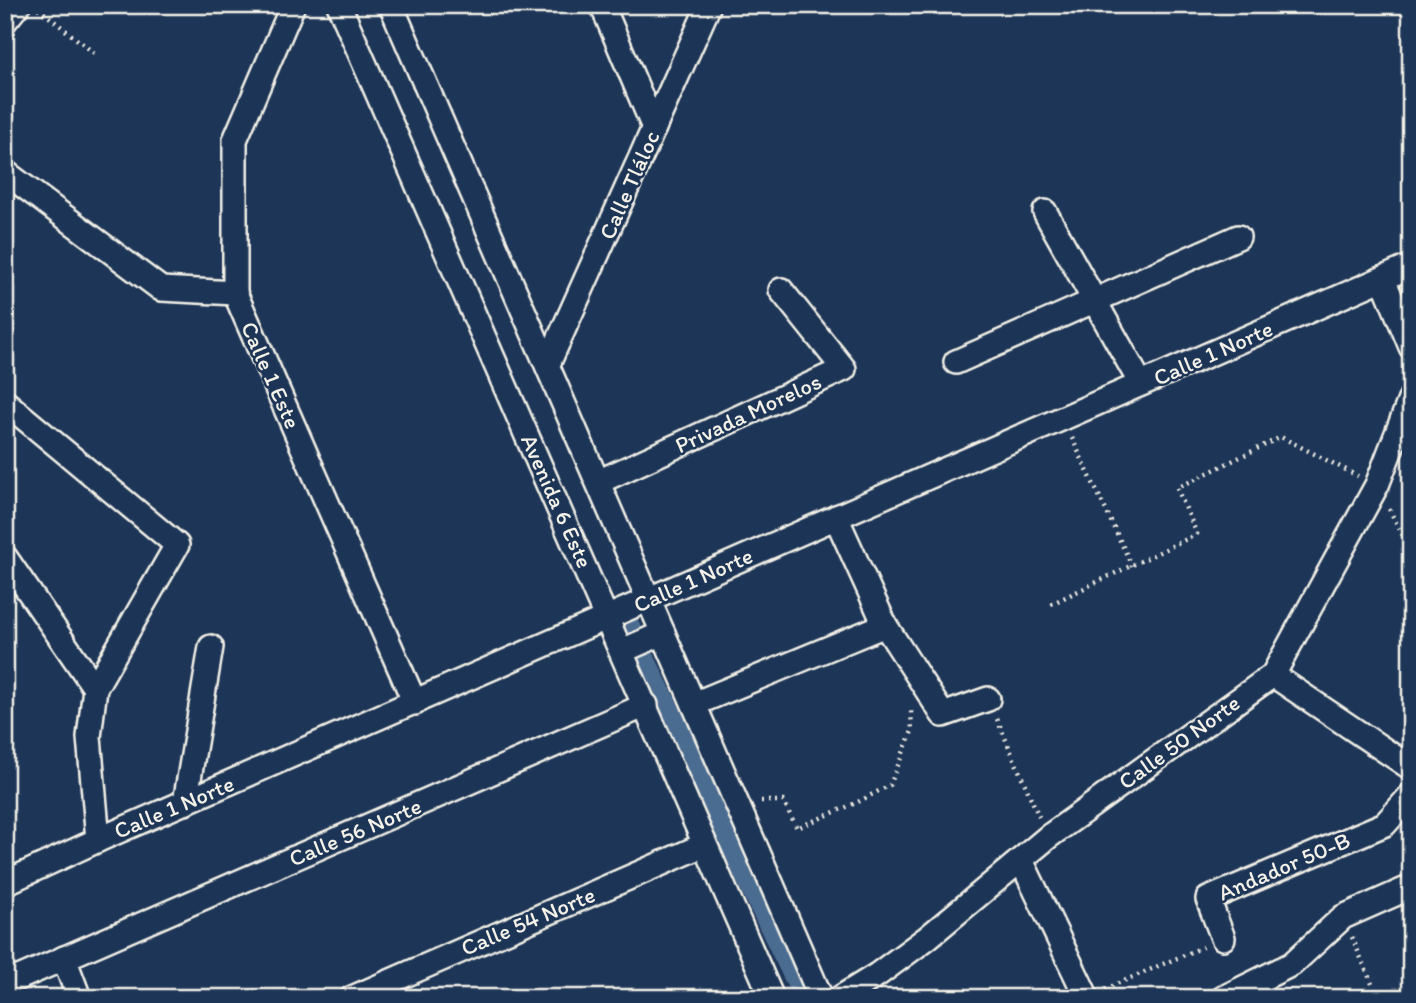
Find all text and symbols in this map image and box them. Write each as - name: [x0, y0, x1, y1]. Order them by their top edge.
- street label: Calle Tláloc: [593, 126, 665, 244]
- street label: Calle 1 Norte: [1149, 314, 1277, 392]
- street label: Calle 1 Este: [235, 317, 307, 433]
- street label: Privada Morelos: [670, 367, 826, 459]
- street label: Avenida 6 Este: [515, 430, 599, 572]
- street label: Calle 1 Norte: [629, 541, 757, 619]
- street label: Calle 50 Norte: [1113, 689, 1245, 795]
- street label: Calle 1 Norte: [110, 769, 238, 845]
- street label: Calle 56 Norte: [285, 792, 425, 872]
- street label: Andador 50-B: [1214, 826, 1354, 906]
- street label: Calle 54 Norte: [457, 880, 599, 962]

